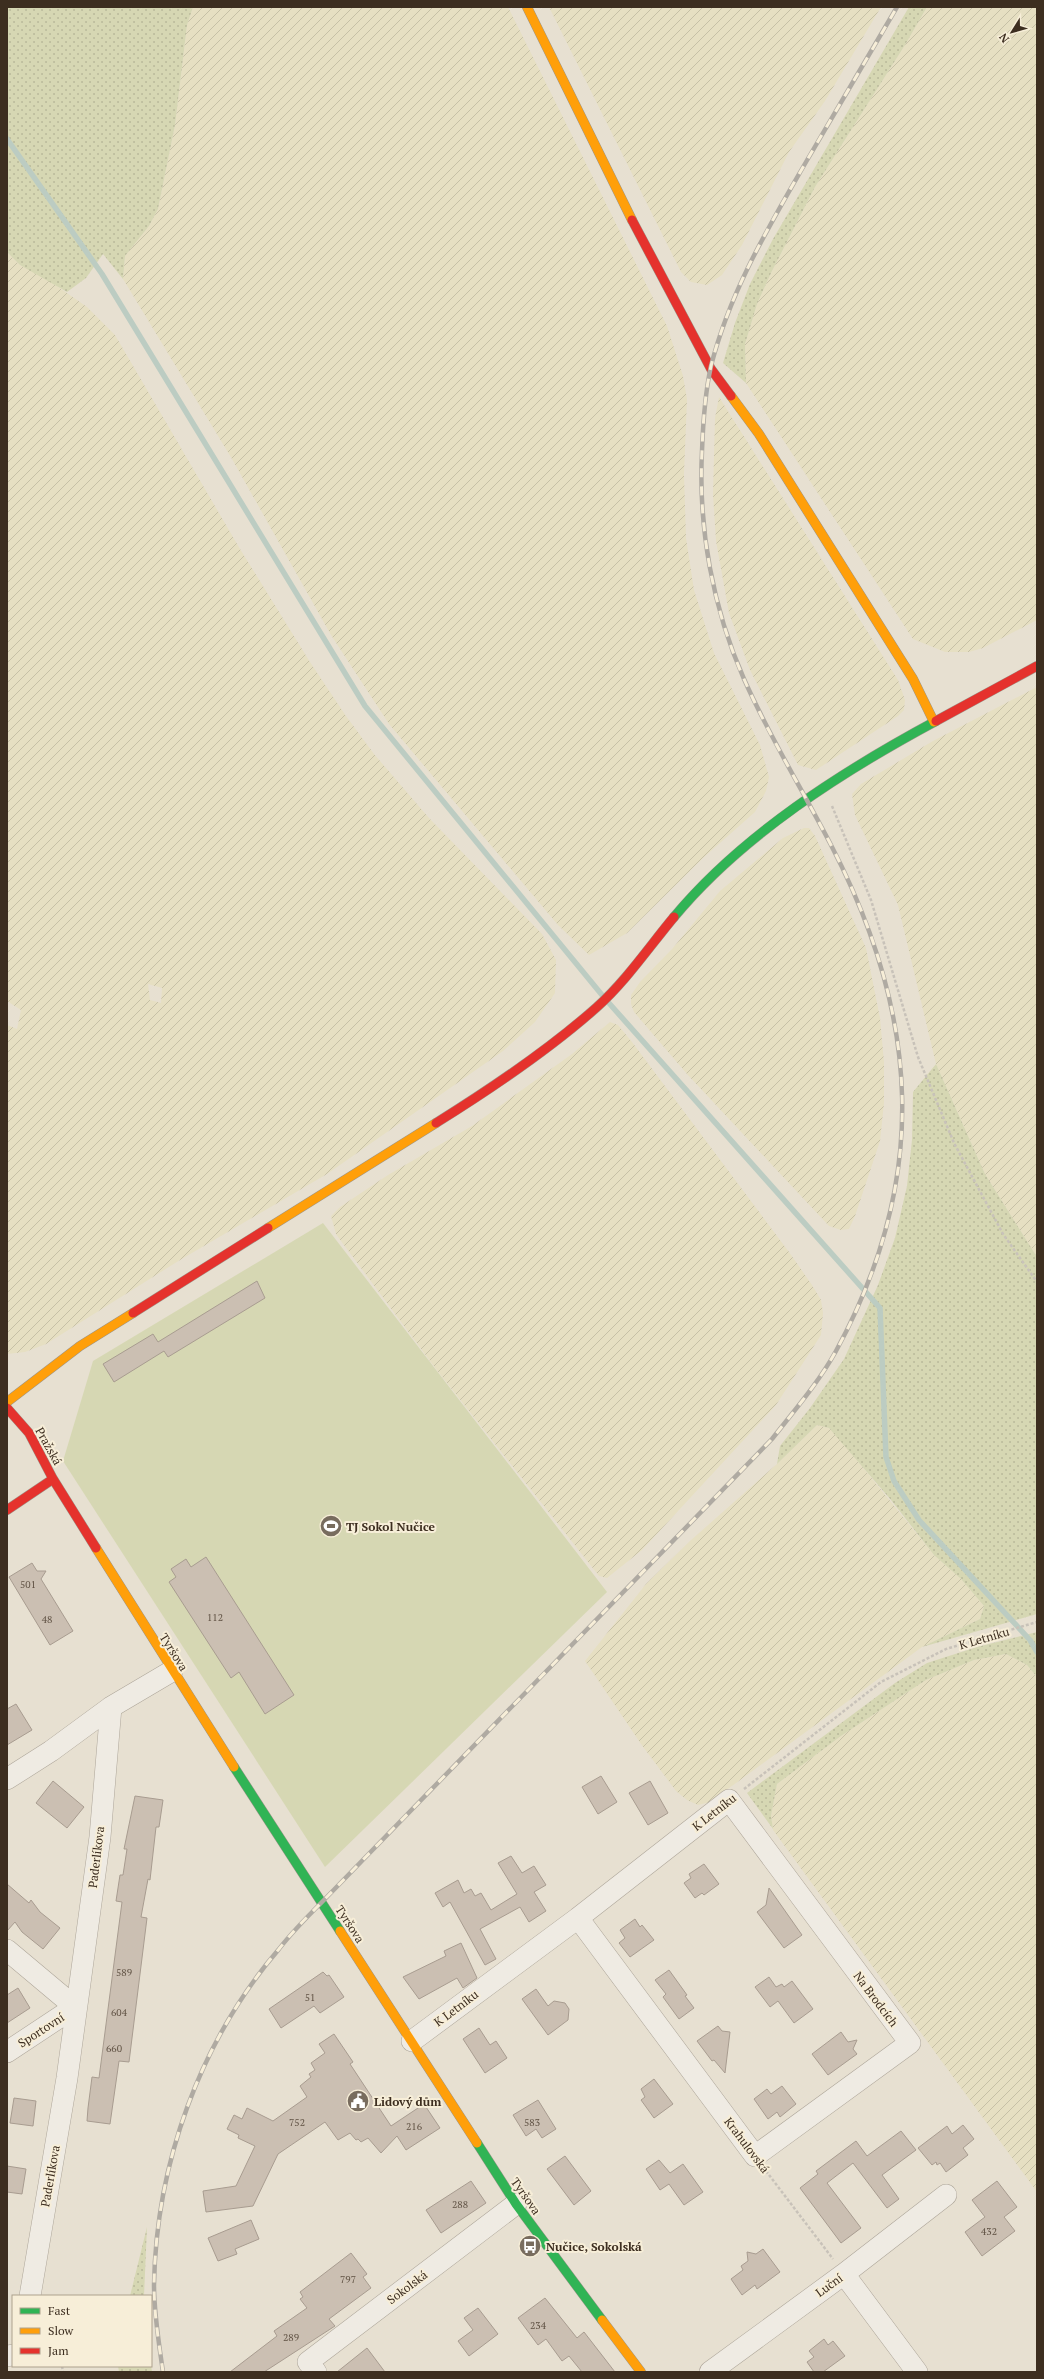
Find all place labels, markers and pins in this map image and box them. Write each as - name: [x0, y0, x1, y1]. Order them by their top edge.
- sports icon: TJ Sokol Nučice: [318, 1513, 344, 1539]
- place label: TJ Sokol Nučice: [346, 1519, 436, 1534]
- public building icon: Lidový dům: [345, 2088, 371, 2114]
- place label: Lidový dům: [374, 2094, 441, 2109]
- bus stop icon: Nučice, Sokolská: [517, 2233, 543, 2259]
- place label: Nučice, Sokolská: [546, 2239, 642, 2254]

